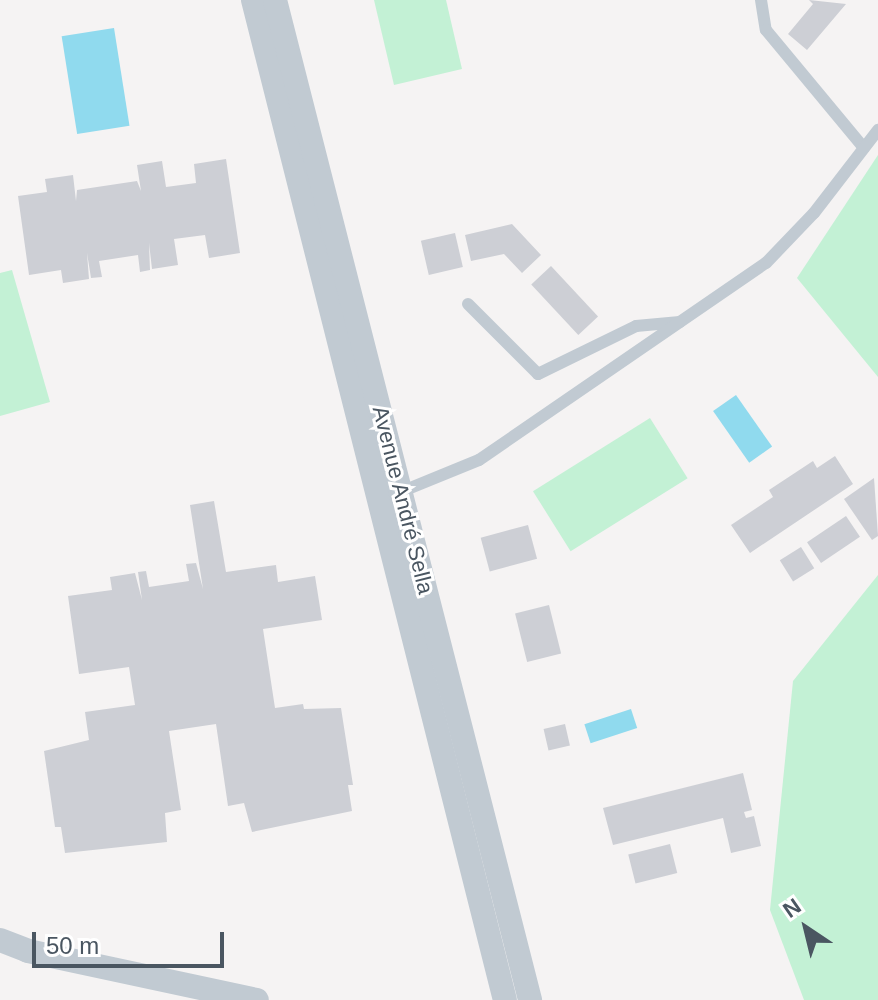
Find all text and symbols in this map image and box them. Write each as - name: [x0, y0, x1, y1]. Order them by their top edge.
- street label: Avenue André Sella: [367, 403, 439, 597]
- north arrow: [766, 888, 846, 968]
- text: N: [778, 893, 806, 923]
- scale bar: [36, 916, 228, 966]
- text: 50 m: [46, 932, 99, 959]

